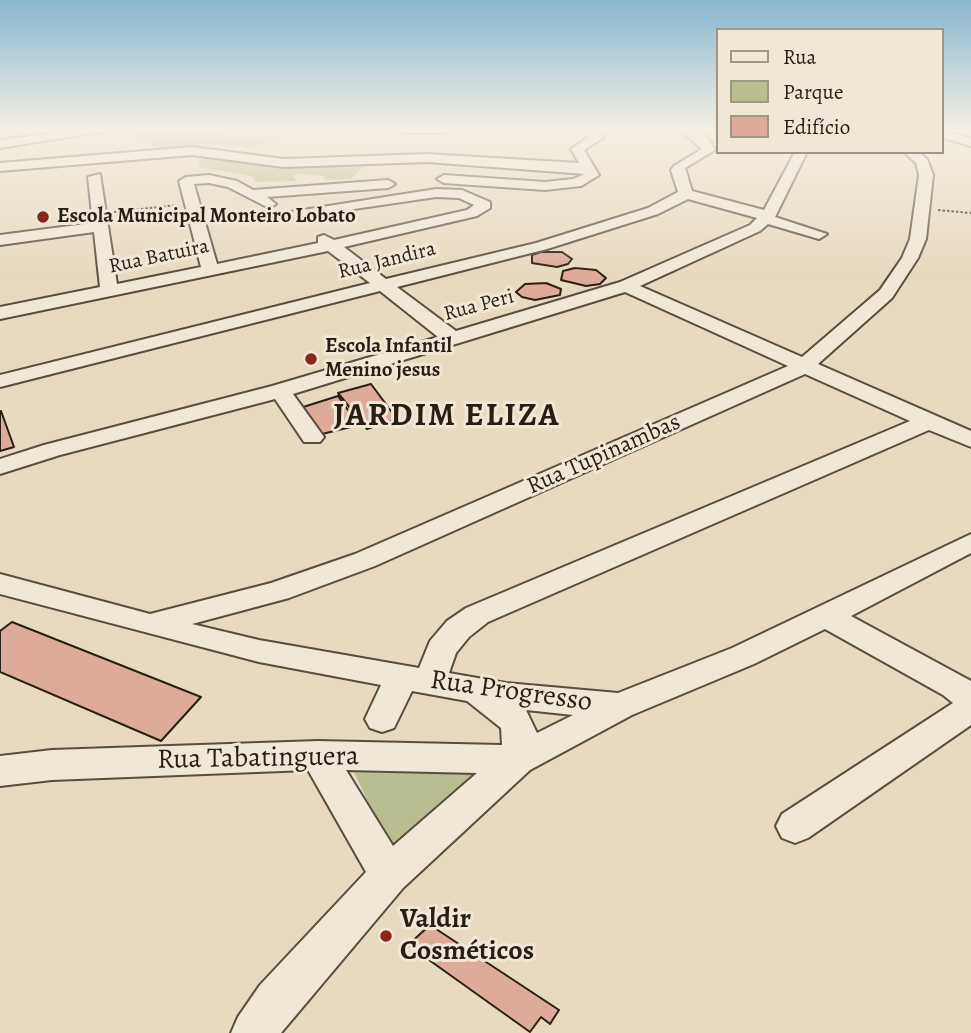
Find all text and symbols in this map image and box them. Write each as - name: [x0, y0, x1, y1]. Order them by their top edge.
- legend: [716, 28, 943, 154]
- text: Rua: [783, 43, 816, 71]
- text: Parque: [783, 78, 843, 106]
- text: Edifício: [783, 113, 850, 141]
- place label: Escola Municipal Monteiro Lobato: [57, 204, 356, 230]
- marker: Escola Municipal Monteiro Lobato: [35, 209, 51, 225]
- street label: Rua Batuira: [107, 234, 211, 280]
- street label: Rua Jandira: [336, 237, 438, 285]
- street label: Rua Peri: [441, 285, 517, 327]
- place label: Escola Infantil Menino jesus: [325, 334, 452, 384]
- marker: Escola Infantil Menino jesus: [303, 351, 319, 367]
- district label: JARDIM ELIZA: [335, 398, 559, 436]
- street label: Rua Tupinambas: [523, 408, 685, 502]
- street label: Rua Progresso: [428, 664, 594, 720]
- street label: Rua Tabatinguera: [157, 740, 359, 778]
- place label: Valdir Cosméticos: [400, 903, 534, 969]
- marker: Valdir Cosméticos: [378, 928, 394, 944]

